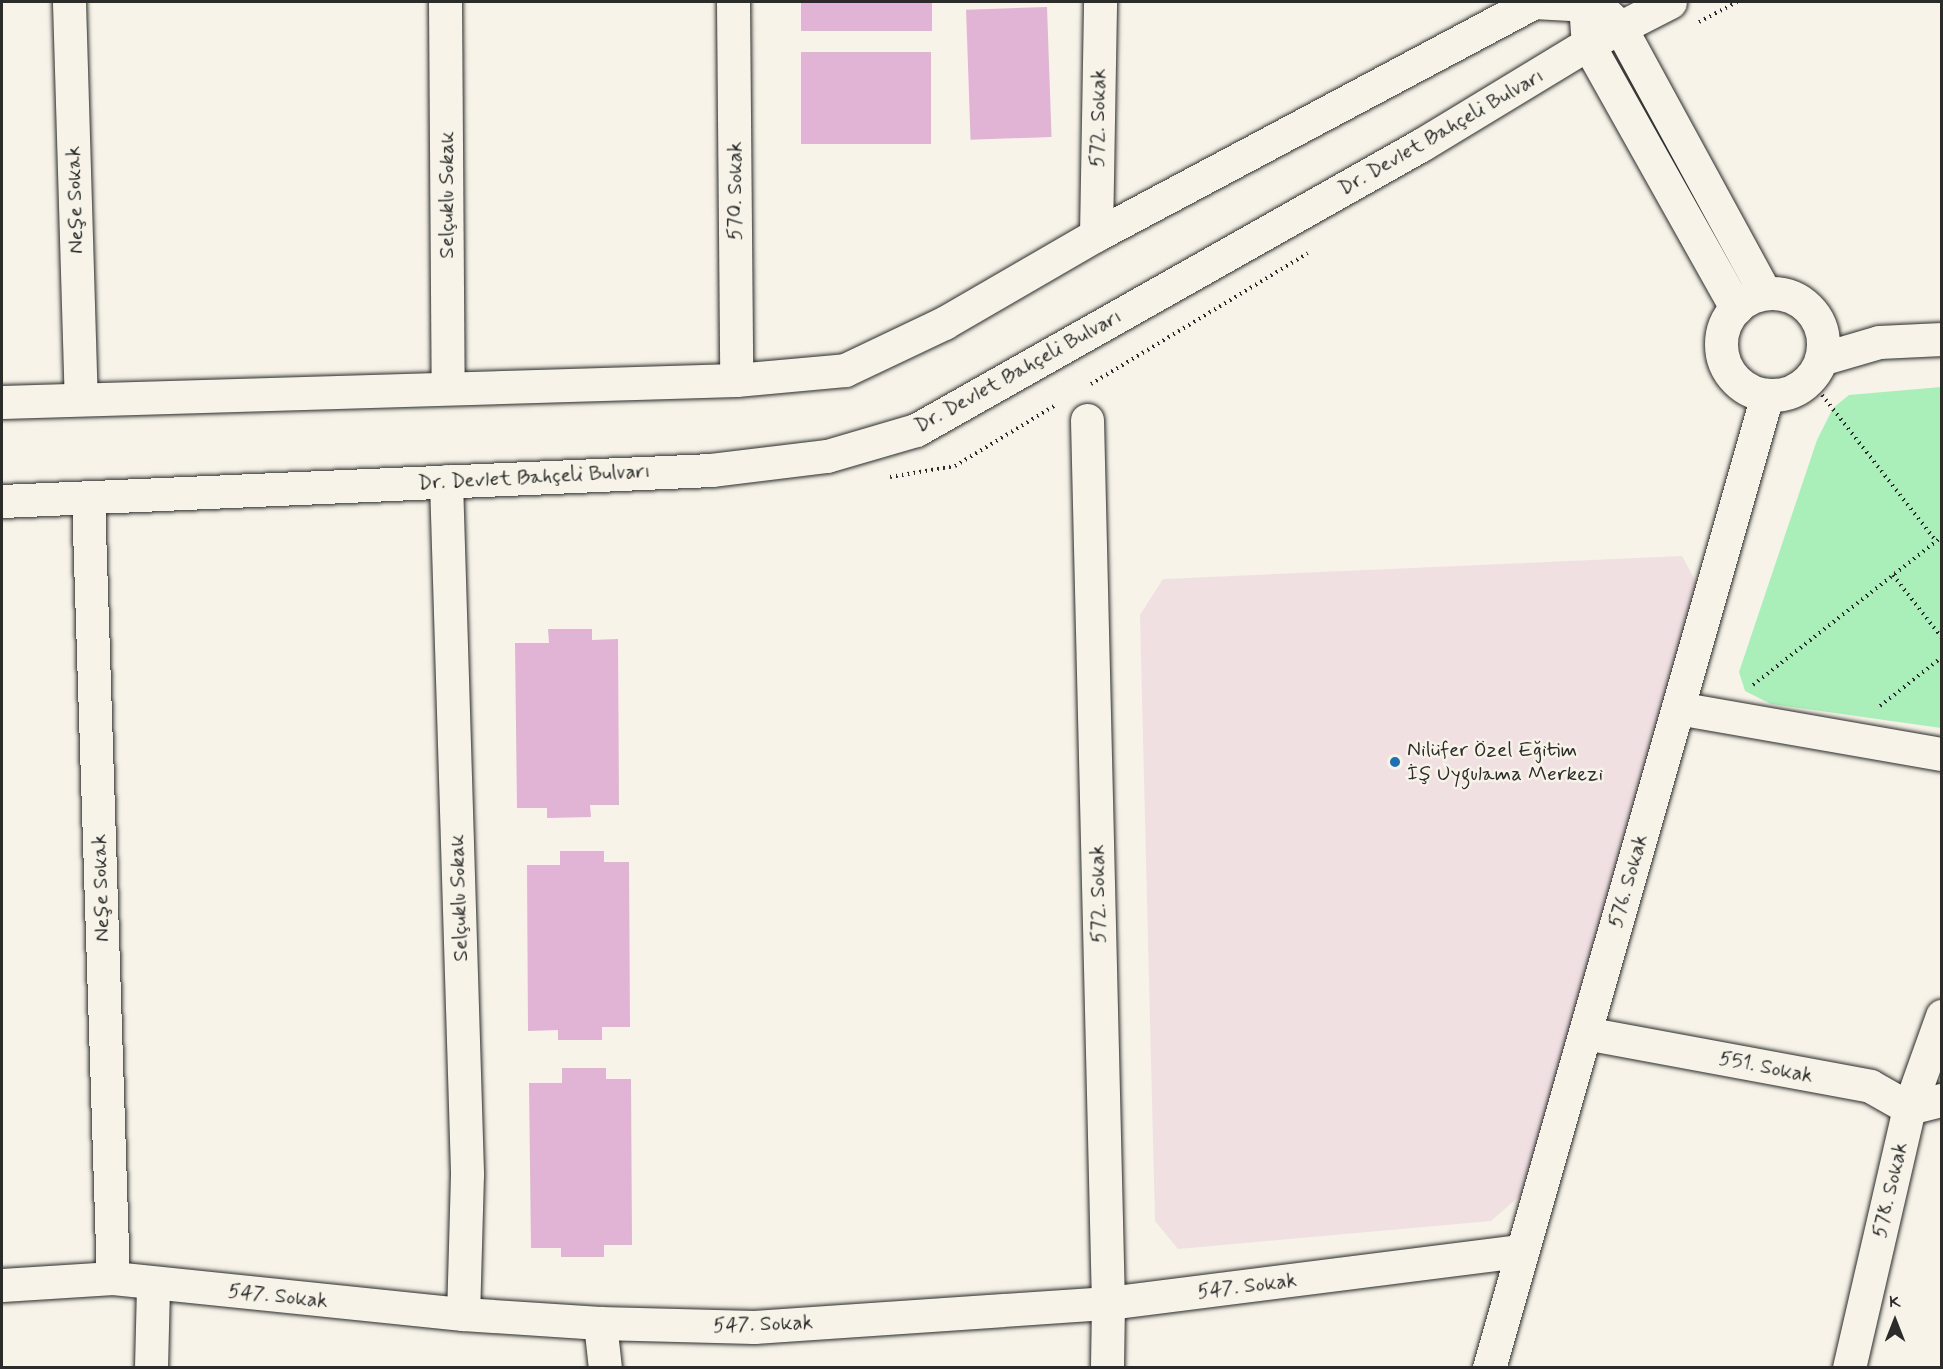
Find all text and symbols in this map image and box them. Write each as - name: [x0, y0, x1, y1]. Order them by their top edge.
- street label: Dr. Devlet Bahçeli Bulvarı: [1334, 63, 1548, 201]
- street label: 572. Sokak: [1085, 68, 1111, 168]
- street label: Selçuklu Sokak: [434, 131, 460, 259]
- street label: 570. Sokak: [722, 142, 748, 240]
- street label: Neşe Sokak: [61, 146, 89, 254]
- street label: Dr. Devlet Bahçeli Bulvarı: [910, 304, 1126, 438]
- street label: Dr. Devlet Bahçeli Bulvarı: [417, 458, 651, 496]
- place label: Nilüfer Özel Eğitim İş Uygulama Merkezi: [1407, 737, 1600, 787]
- marker: Nilüfer Özel Eğitim İş Uygulama Merkezi: [1388, 755, 1402, 769]
- street label: 576. Sokak: [1603, 831, 1653, 931]
- street label: Neşe Sokak: [87, 834, 115, 942]
- street label: Selçuklu Sokak: [444, 834, 474, 962]
- street label: 572. Sokak: [1085, 844, 1111, 944]
- street label: 551. Sokak: [1717, 1046, 1815, 1088]
- street label: 578. Sokak: [1867, 1140, 1913, 1240]
- street label: 547. Sokak: [1196, 1267, 1298, 1305]
- street label: 547. Sokak: [227, 1278, 329, 1314]
- north arrow: [1865, 1291, 1925, 1351]
- text: K: [1889, 1292, 1901, 1313]
- street label: 547. Sokak: [712, 1310, 814, 1338]

